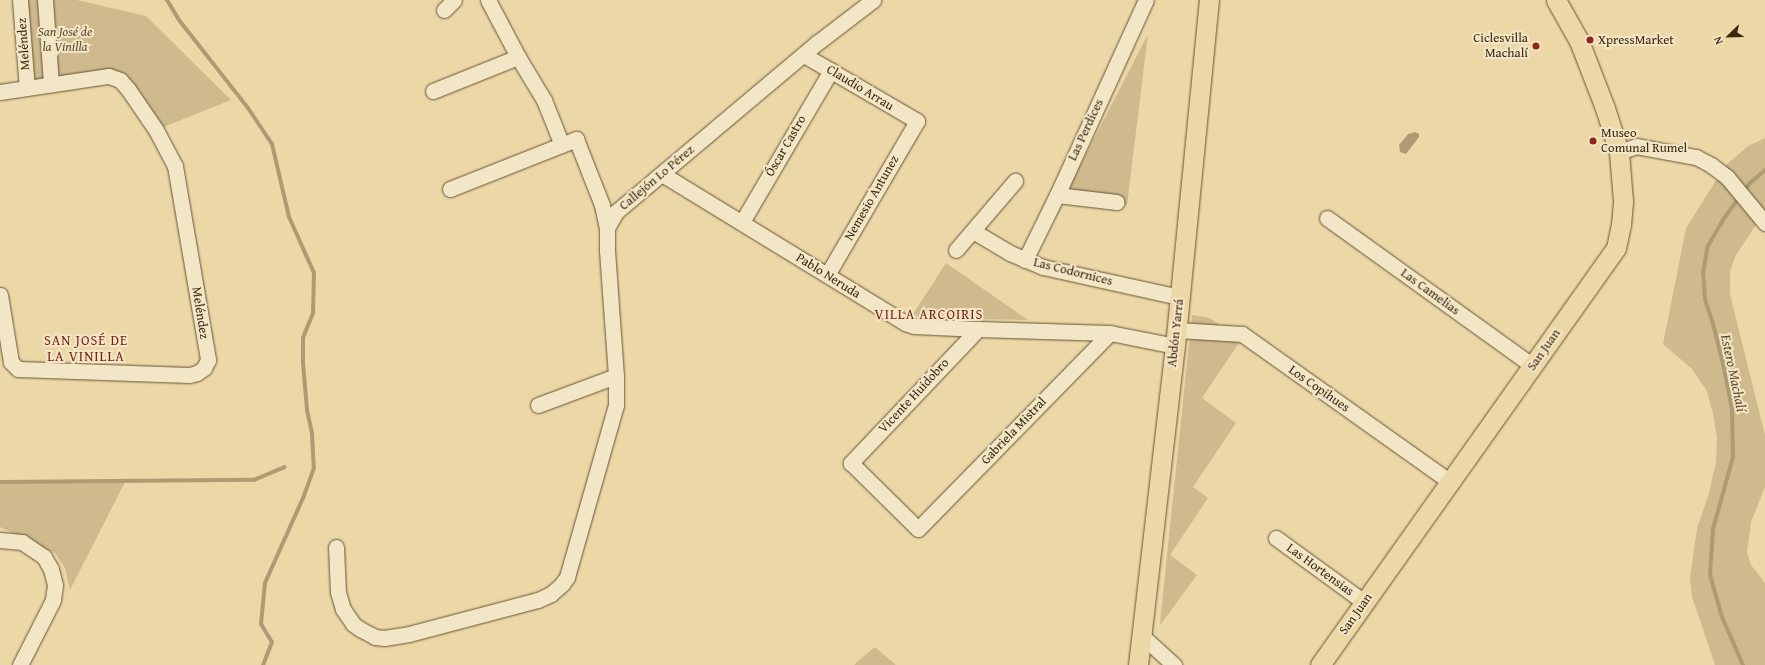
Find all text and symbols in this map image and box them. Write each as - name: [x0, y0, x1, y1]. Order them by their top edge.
- north arrow: [1709, 16, 1749, 56]
- street label: Meléndez: [14, 17, 34, 71]
- park label: San José de la Vinilla: [38, 25, 92, 56]
- place label: Ciclesvilla Machalí: [1473, 31, 1528, 62]
- place label: XpressMarket: [1598, 32, 1674, 48]
- text: N: [1709, 34, 1727, 47]
- marker: XpressMarket: [1585, 35, 1595, 45]
- marker: Ciclesvilla Machalí: [1531, 41, 1541, 51]
- street label: Claudio Arrau: [824, 62, 896, 114]
- street label: Las Perdices: [1065, 97, 1107, 163]
- street label: Óscar Castro: [762, 113, 810, 179]
- place label: Museo Comunal Rumel: [1601, 126, 1687, 157]
- marker: Museo Comunal Rumel: [1588, 136, 1598, 146]
- street label: Callejón Lo Pérez: [616, 142, 698, 214]
- street label: Nemesio Antunez: [841, 153, 903, 243]
- street label: Pablo Neruda: [793, 250, 863, 302]
- street label: Las Codornices: [1032, 255, 1114, 289]
- street label: Las Camelias: [1397, 265, 1463, 319]
- street label: Meléndez: [188, 286, 212, 340]
- street label: Abdón Yarrá: [1165, 298, 1187, 368]
- district label: VILLA ARCOIRIS: [875, 306, 983, 322]
- street label: San Juan: [1524, 326, 1564, 374]
- district label: SAN JOSÉ DE LA VINILLA: [44, 332, 128, 364]
- water label: Estero Machalí: [1718, 333, 1750, 413]
- street label: Vicente Huidobro: [875, 355, 953, 437]
- street label: Los Copihues: [1285, 362, 1353, 416]
- street label: Gabriela Mistral: [978, 394, 1050, 468]
- street label: Las Hortensias: [1283, 540, 1357, 600]
- street label: San Juan: [1336, 590, 1376, 638]

